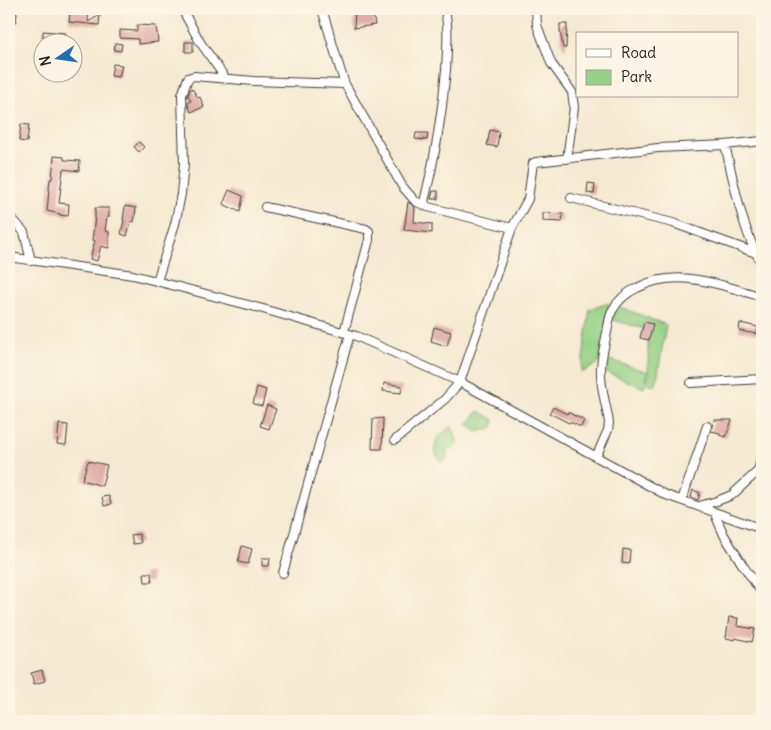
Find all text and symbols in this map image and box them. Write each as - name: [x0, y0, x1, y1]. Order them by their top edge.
- north arrow: [32, 32, 82, 82]
- legend: [576, 32, 738, 98]
- text: Road: [621, 43, 656, 62]
- text: N: [35, 54, 55, 68]
- text: Park: [621, 67, 652, 86]

